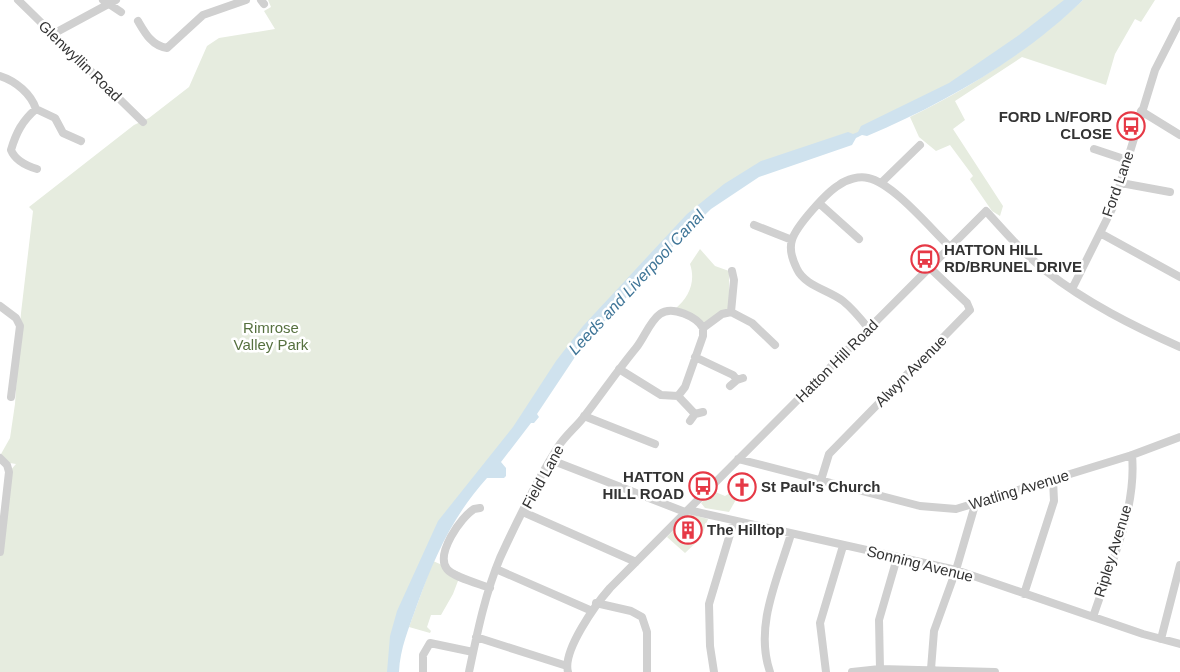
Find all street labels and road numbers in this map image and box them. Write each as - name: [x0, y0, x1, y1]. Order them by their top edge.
- street label: Glenwyllin Road: [35, 17, 125, 104]
- street label: Ford Lane: [1098, 149, 1137, 219]
- street label: Hatton Hill Road: [792, 316, 881, 405]
- street label: Alwyn Avenue: [871, 331, 950, 410]
- street label: Field Lane: [518, 442, 567, 512]
- street label: Watling Avenue: [967, 466, 1071, 513]
- street label: Ripley Avenue: [1090, 503, 1135, 599]
- street label: Sonning Avenue: [865, 542, 975, 585]

